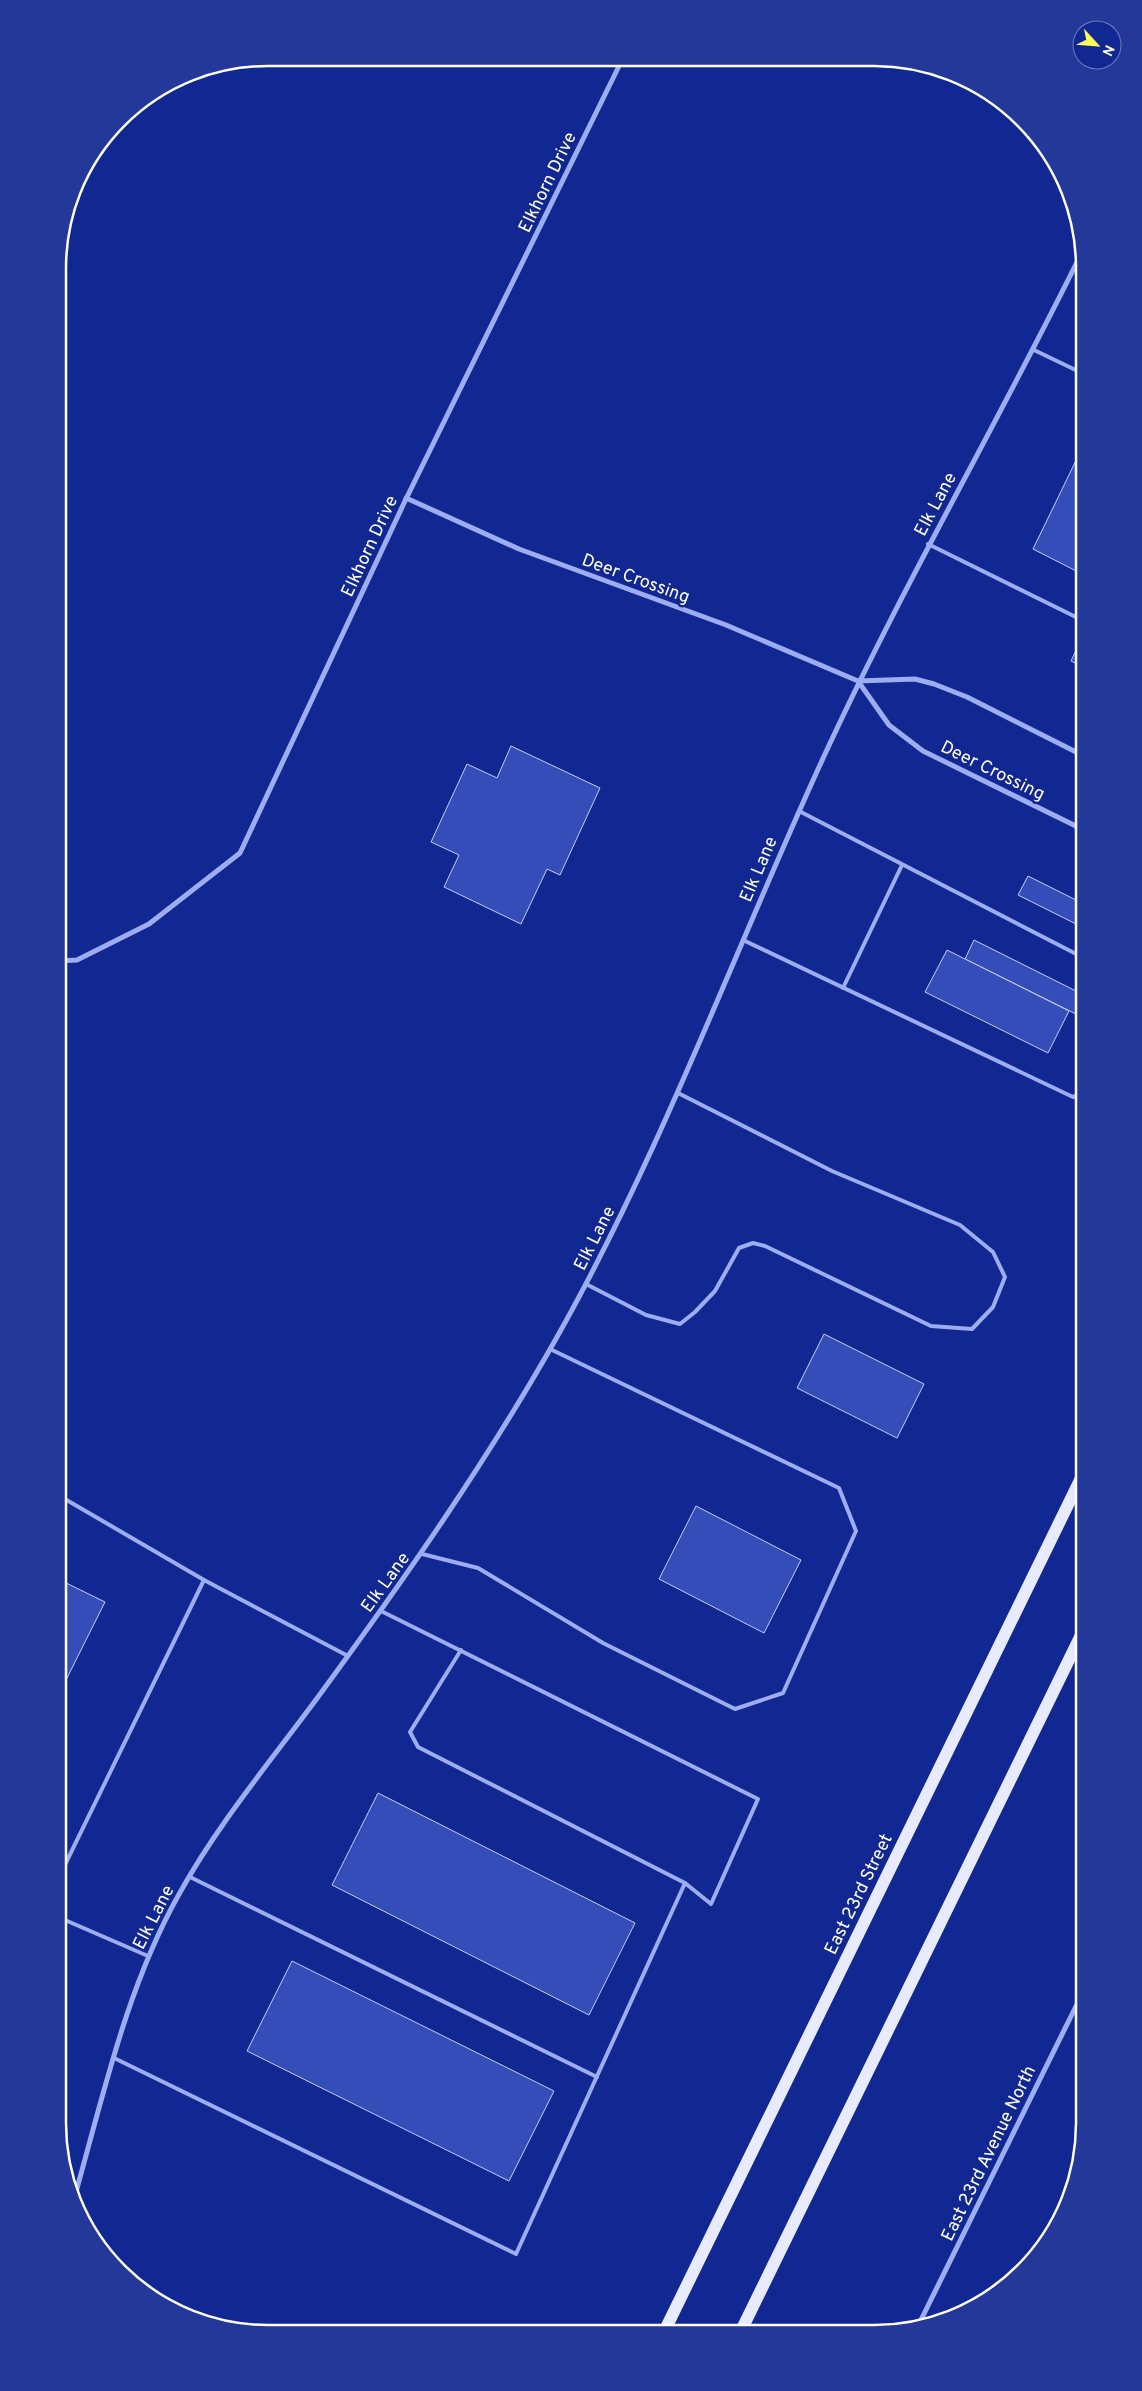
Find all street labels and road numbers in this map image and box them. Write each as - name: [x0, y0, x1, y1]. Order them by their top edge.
- street label: Elkhorn Drive: [514, 128, 583, 237]
- street label: Elk Lane: [910, 469, 963, 541]
- street label: Elkhorn Drive: [337, 492, 404, 601]
- street label: Deer Crossing: [578, 549, 693, 610]
- street label: Deer Crossing: [936, 736, 1048, 807]
- street label: Elk Lane: [735, 833, 783, 906]
- street label: Elk Lane: [569, 1203, 621, 1275]
- street label: Elk Lane: [357, 1548, 416, 1618]
- street label: East 23rd Street: [820, 1830, 899, 1959]
- street label: Elk Lane: [128, 1882, 180, 1954]
- street label: East 23rd Avenue North: [937, 2062, 1042, 2245]

